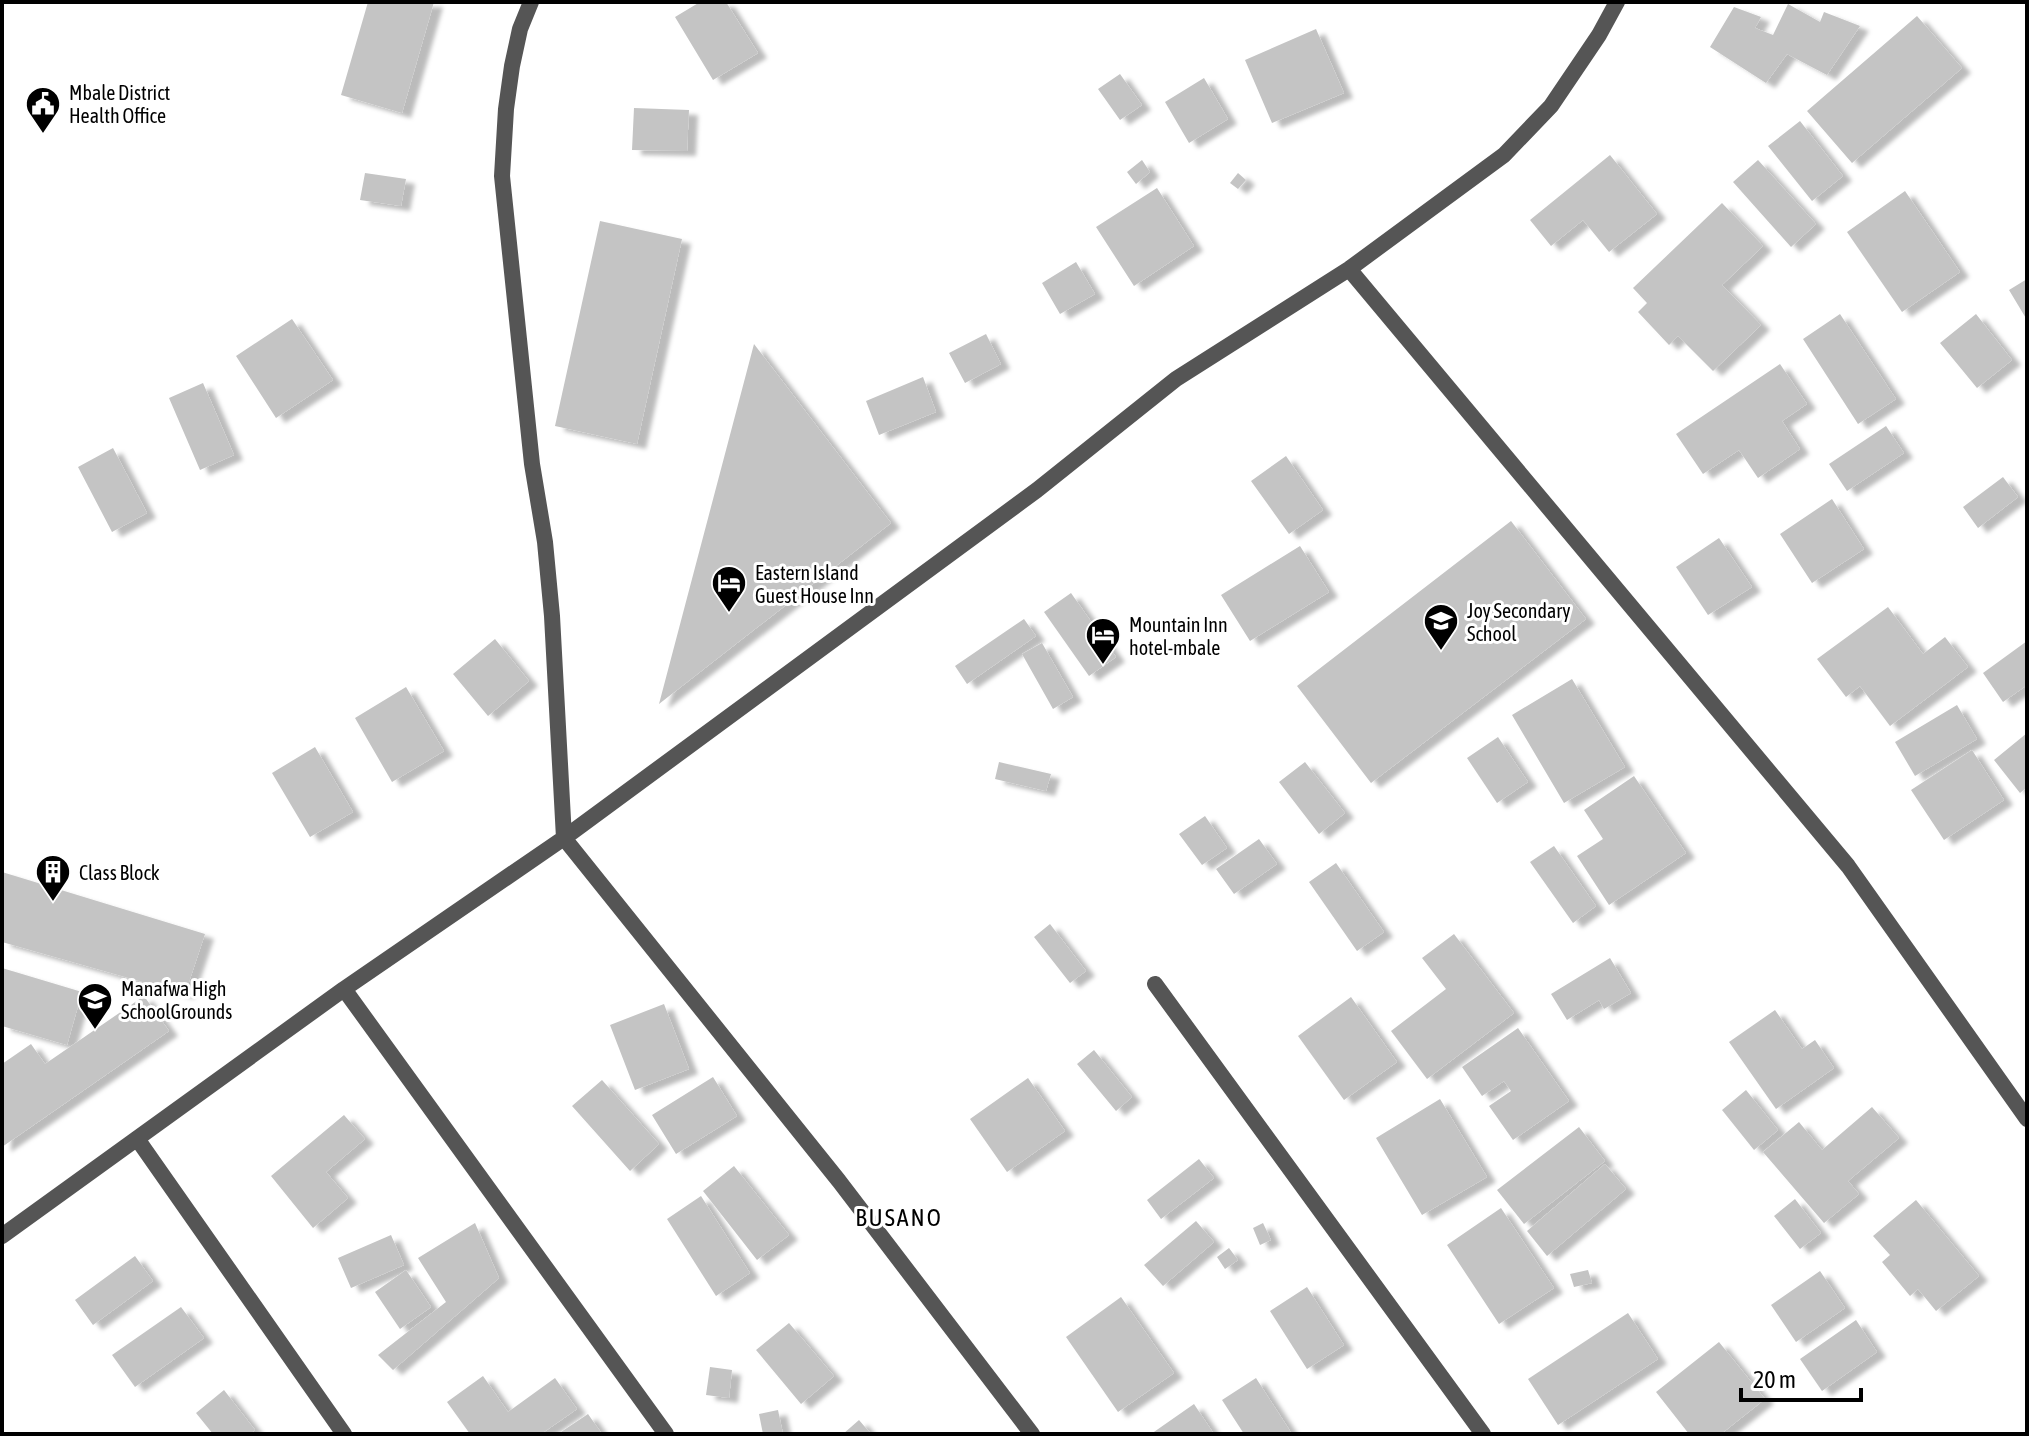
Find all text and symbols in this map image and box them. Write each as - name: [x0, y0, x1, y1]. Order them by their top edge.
- place label: Mbale District Health Office: [69, 81, 171, 127]
- public building icon: Mbale District Health Office: [24, 85, 62, 135]
- place label: Eastern Island Guest House Inn: [755, 561, 874, 607]
- hotel icon: Eastern Island Guest House Inn: [710, 564, 748, 614]
- place label: Joy Secondary School: [1467, 599, 1570, 645]
- school or university icon: Joy Secondary School: [1422, 602, 1460, 652]
- place label: Mountain Inn hotel-mbale: [1129, 613, 1228, 659]
- hotel icon: Mountain Inn hotel-mbale: [1084, 616, 1122, 666]
- building icon: Class Block: [34, 853, 72, 903]
- place label: Class Block: [79, 861, 160, 884]
- place label: Manafwa High SchoolGrounds: [121, 977, 232, 1023]
- school or university icon: Manafwa High SchoolGrounds: [76, 981, 114, 1031]
- district label: BUSANO: [855, 1204, 943, 1231]
- scale bar: [1741, 1352, 1861, 1402]
- text: 20 m: [1753, 1366, 1796, 1393]

